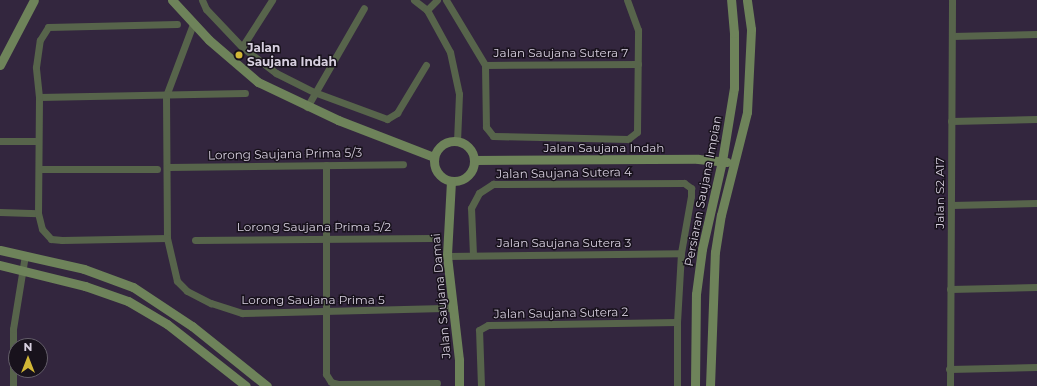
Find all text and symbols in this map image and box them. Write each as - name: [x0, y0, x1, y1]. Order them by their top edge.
- place label: Jalan Saujana Indah: [247, 41, 337, 69]
- street label: Jalan Saujana Sutera 7: [494, 46, 628, 60]
- marker: Jalan Saujana Indah: [234, 50, 244, 60]
- street label: Persiaran Saujana Impian: [681, 114, 725, 268]
- street label: Jalan Saujana Indah: [544, 141, 664, 155]
- street label: Lorong Saujana Prima 5/3: [208, 145, 362, 163]
- street label: Jalan S2 A17: [933, 157, 947, 229]
- street label: Jalan Saujana Sutera 4: [496, 165, 632, 181]
- street label: Lorong Saujana Prima 5/2: [237, 220, 391, 234]
- street label: Jalan Saujana Damai: [428, 233, 454, 359]
- street label: Jalan Saujana Sutera 3: [497, 236, 631, 250]
- street label: Lorong Saujana Prima 5: [241, 293, 385, 307]
- street label: Jalan Saujana Sutera 2: [494, 305, 628, 321]
- north arrow: [8, 338, 48, 378]
- text: N: [24, 340, 32, 354]

